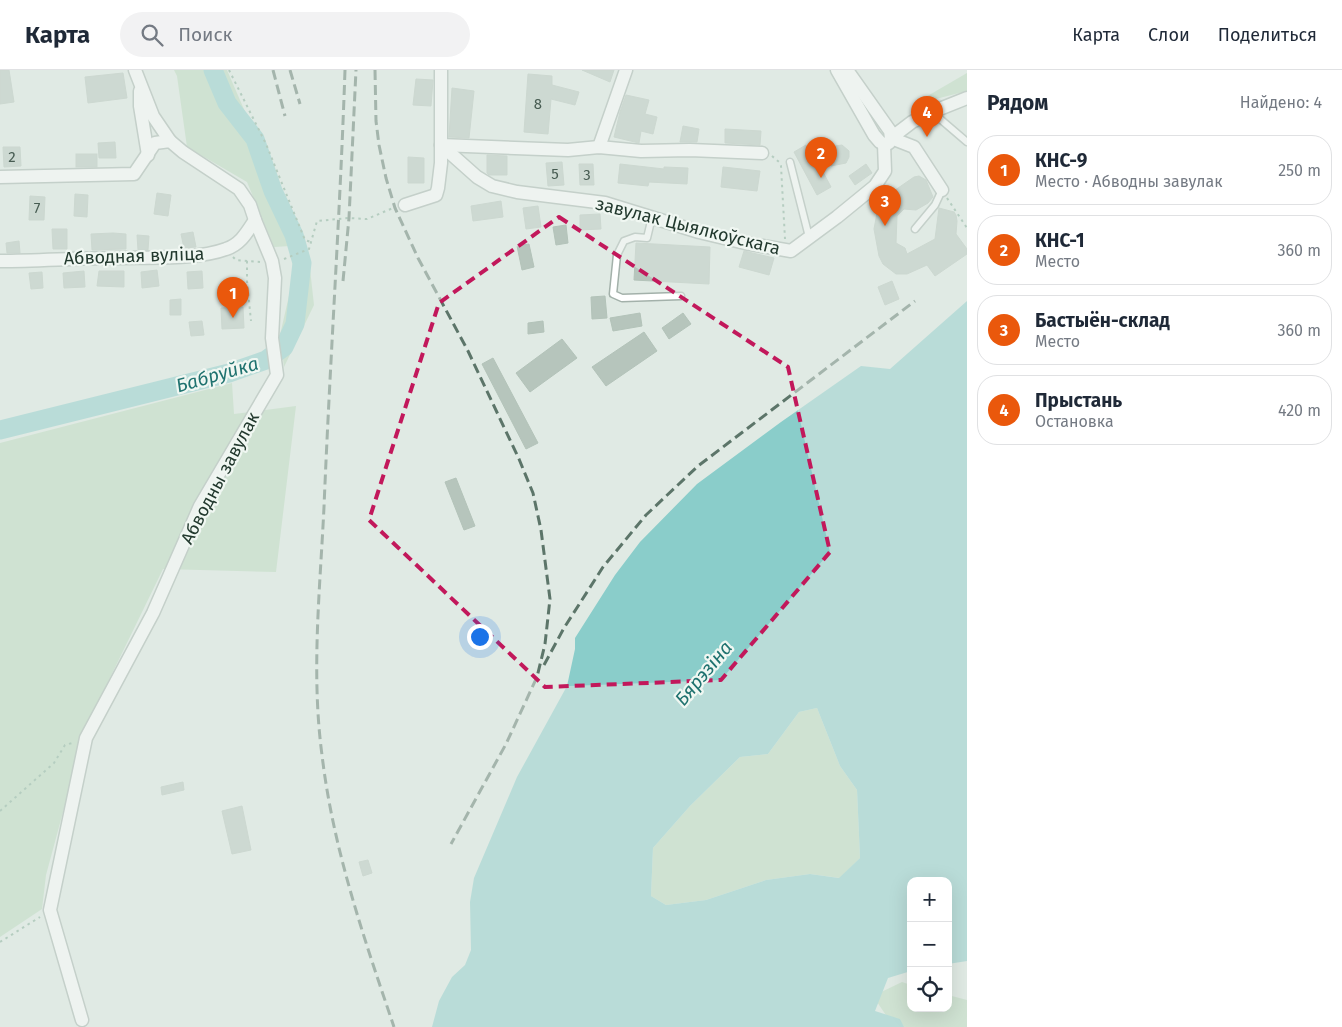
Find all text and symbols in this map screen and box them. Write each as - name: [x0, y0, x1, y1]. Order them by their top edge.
- search box: [120, 12, 470, 57]
- text: Карта: [25, 21, 90, 49]
- icon: search: [138, 21, 166, 49]
- text: Поиск: [178, 23, 232, 46]
- text: Карта: [1072, 24, 1120, 46]
- text: Слои: [1148, 24, 1190, 46]
- text: Поделиться: [1218, 24, 1317, 46]
- text: Рядом: [987, 90, 1048, 116]
- text: Найдено: 4: [1240, 93, 1322, 112]
- house number: 8: [534, 95, 542, 113]
- pin: 4: [911, 96, 943, 137]
- pin: 2: [805, 137, 837, 178]
- house number: 2: [8, 148, 16, 166]
- text: КНС-9: [1035, 149, 1087, 172]
- text: 1: [1000, 161, 1008, 180]
- text: 250 m: [1278, 161, 1321, 180]
- house number: 5: [551, 165, 559, 183]
- house number: 3: [583, 166, 591, 184]
- text: Место · Абводны завулак: [1035, 172, 1223, 191]
- pin: 3: [869, 185, 901, 226]
- street label: завулак Цыялкоўскага: [593, 192, 783, 260]
- house number: 7: [34, 199, 41, 217]
- text: КНС-1: [1035, 229, 1085, 252]
- text: 2: [1000, 241, 1008, 260]
- text: 360 m: [1278, 241, 1321, 260]
- street label: Абводная вуліца: [63, 243, 205, 269]
- text: Место: [1035, 252, 1080, 271]
- pin: 1: [217, 277, 249, 318]
- text: Бастыён-склад: [1035, 309, 1170, 332]
- text: 3: [1000, 321, 1008, 340]
- text: 360 m: [1278, 321, 1321, 340]
- text: Место: [1035, 332, 1080, 351]
- water label: Бабруйка: [173, 352, 261, 397]
- text: Прыстань: [1035, 389, 1122, 412]
- text: 4: [999, 401, 1009, 420]
- text: 420 m: [1278, 401, 1321, 420]
- street label: Абводны завулак: [176, 408, 264, 548]
- text: Остановка: [1035, 412, 1114, 431]
- your location: [467, 624, 493, 650]
- water label: Бярэзіна: [670, 636, 737, 710]
- map controls: [907, 877, 952, 1012]
- button: +: [907, 877, 952, 922]
- button: −: [907, 922, 952, 967]
- button: locate: [907, 967, 952, 1012]

